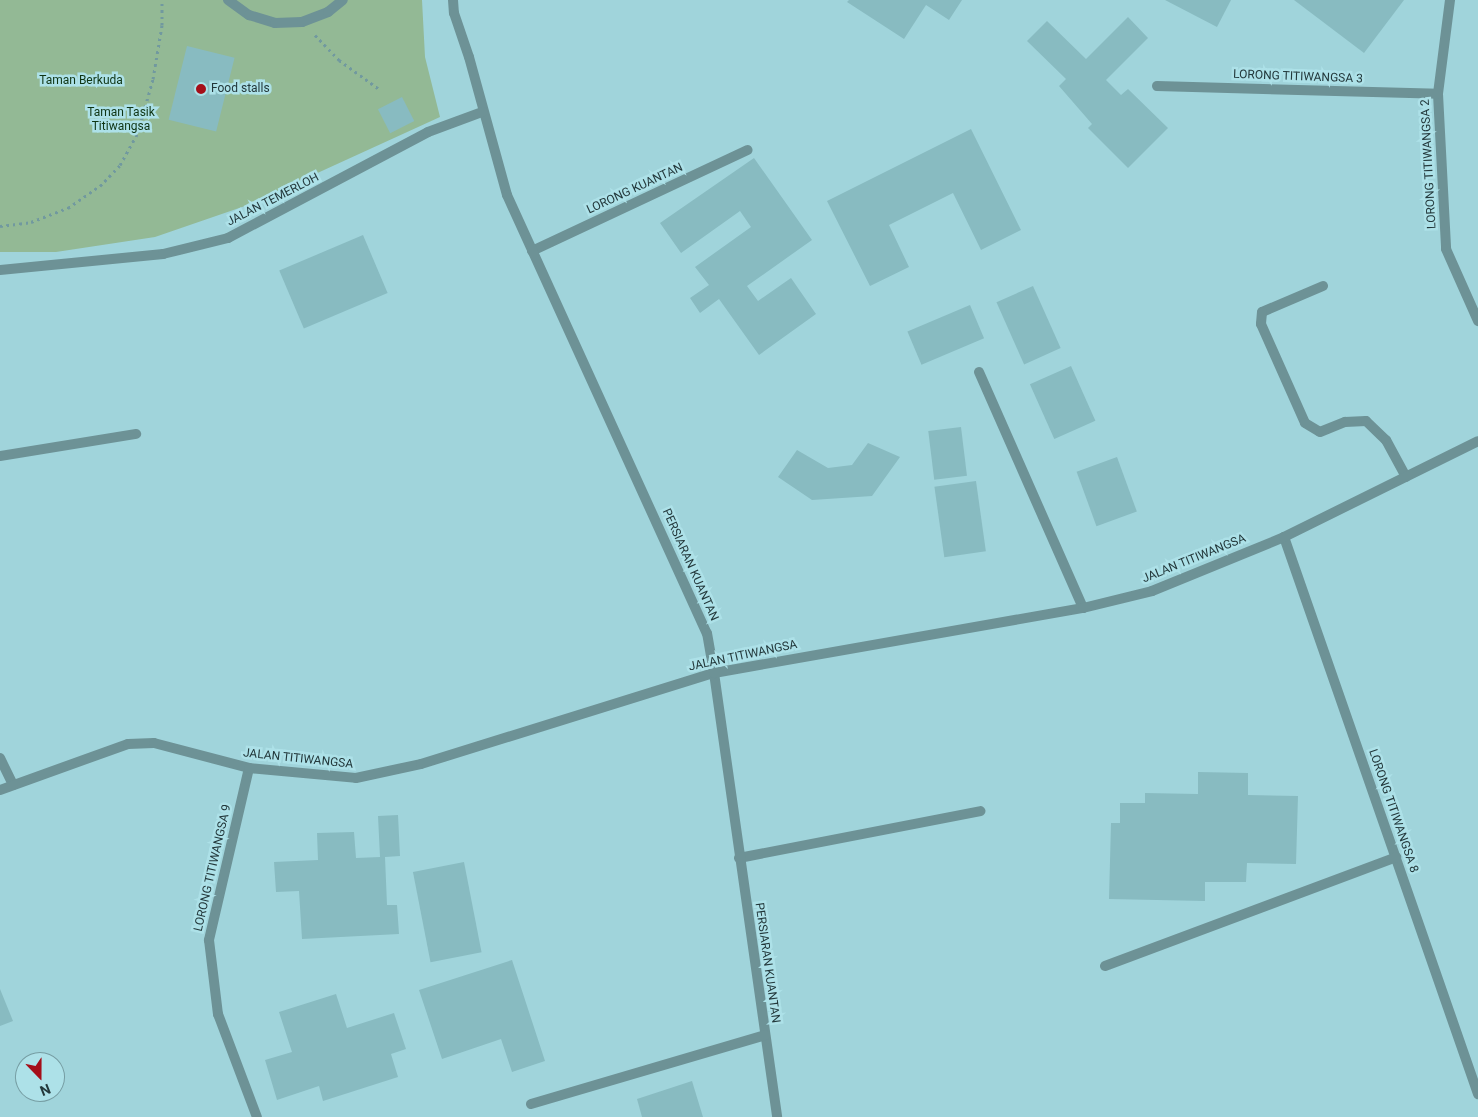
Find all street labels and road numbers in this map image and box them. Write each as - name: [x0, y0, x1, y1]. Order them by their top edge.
- street label: LORONG TITIWANGSA 3: [1233, 68, 1363, 86]
- street label: LORONG TITIWANGSA 2: [1418, 99, 1440, 229]
- street label: LORONG KUANTAN: [585, 160, 685, 218]
- street label: JALAN TEMERLOH: [224, 170, 322, 230]
- street label: PERSIARAN KUANTAN: [659, 507, 721, 623]
- street label: JALAN TITIWANGSA: [1140, 532, 1248, 586]
- street label: JALAN TITIWANGSA: [687, 637, 799, 675]
- street label: JALAN TITIWANGSA: [242, 746, 354, 772]
- street label: LORONG TITIWANGSA 8: [1365, 747, 1421, 875]
- street label: LORONG TITIWANGSA 9: [191, 803, 235, 933]
- street label: PERSIARAN KUANTAN: [751, 902, 783, 1024]

